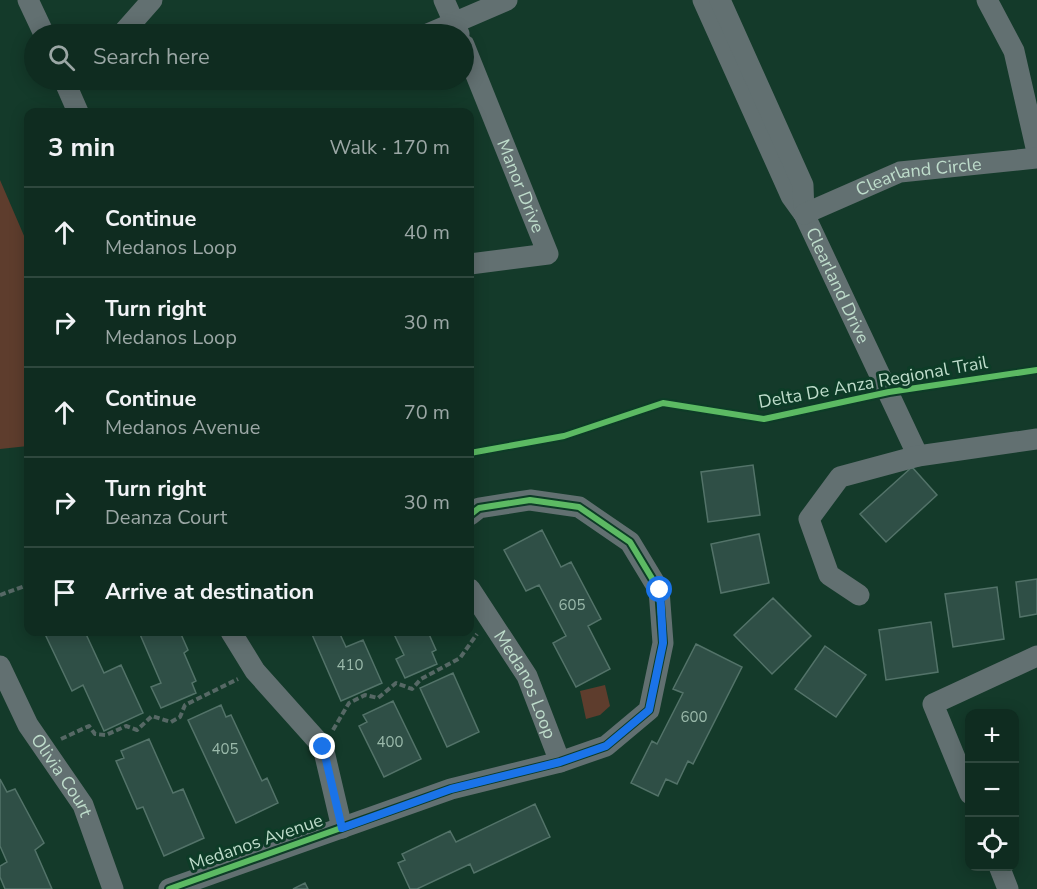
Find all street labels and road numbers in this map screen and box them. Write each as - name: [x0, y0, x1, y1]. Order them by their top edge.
- street label: Manor Drive: [491, 136, 550, 236]
- street label: Clearland Circle: [852, 152, 983, 202]
- street label: Clearland Drive: [800, 223, 875, 347]
- street label: Delta De Anza Regional Trail: [756, 350, 990, 414]
- street label: Medanos Loop: [488, 626, 562, 742]
- street label: Olivia Court: [25, 729, 98, 821]
- street label: Medanos Avenue: [186, 808, 326, 876]

